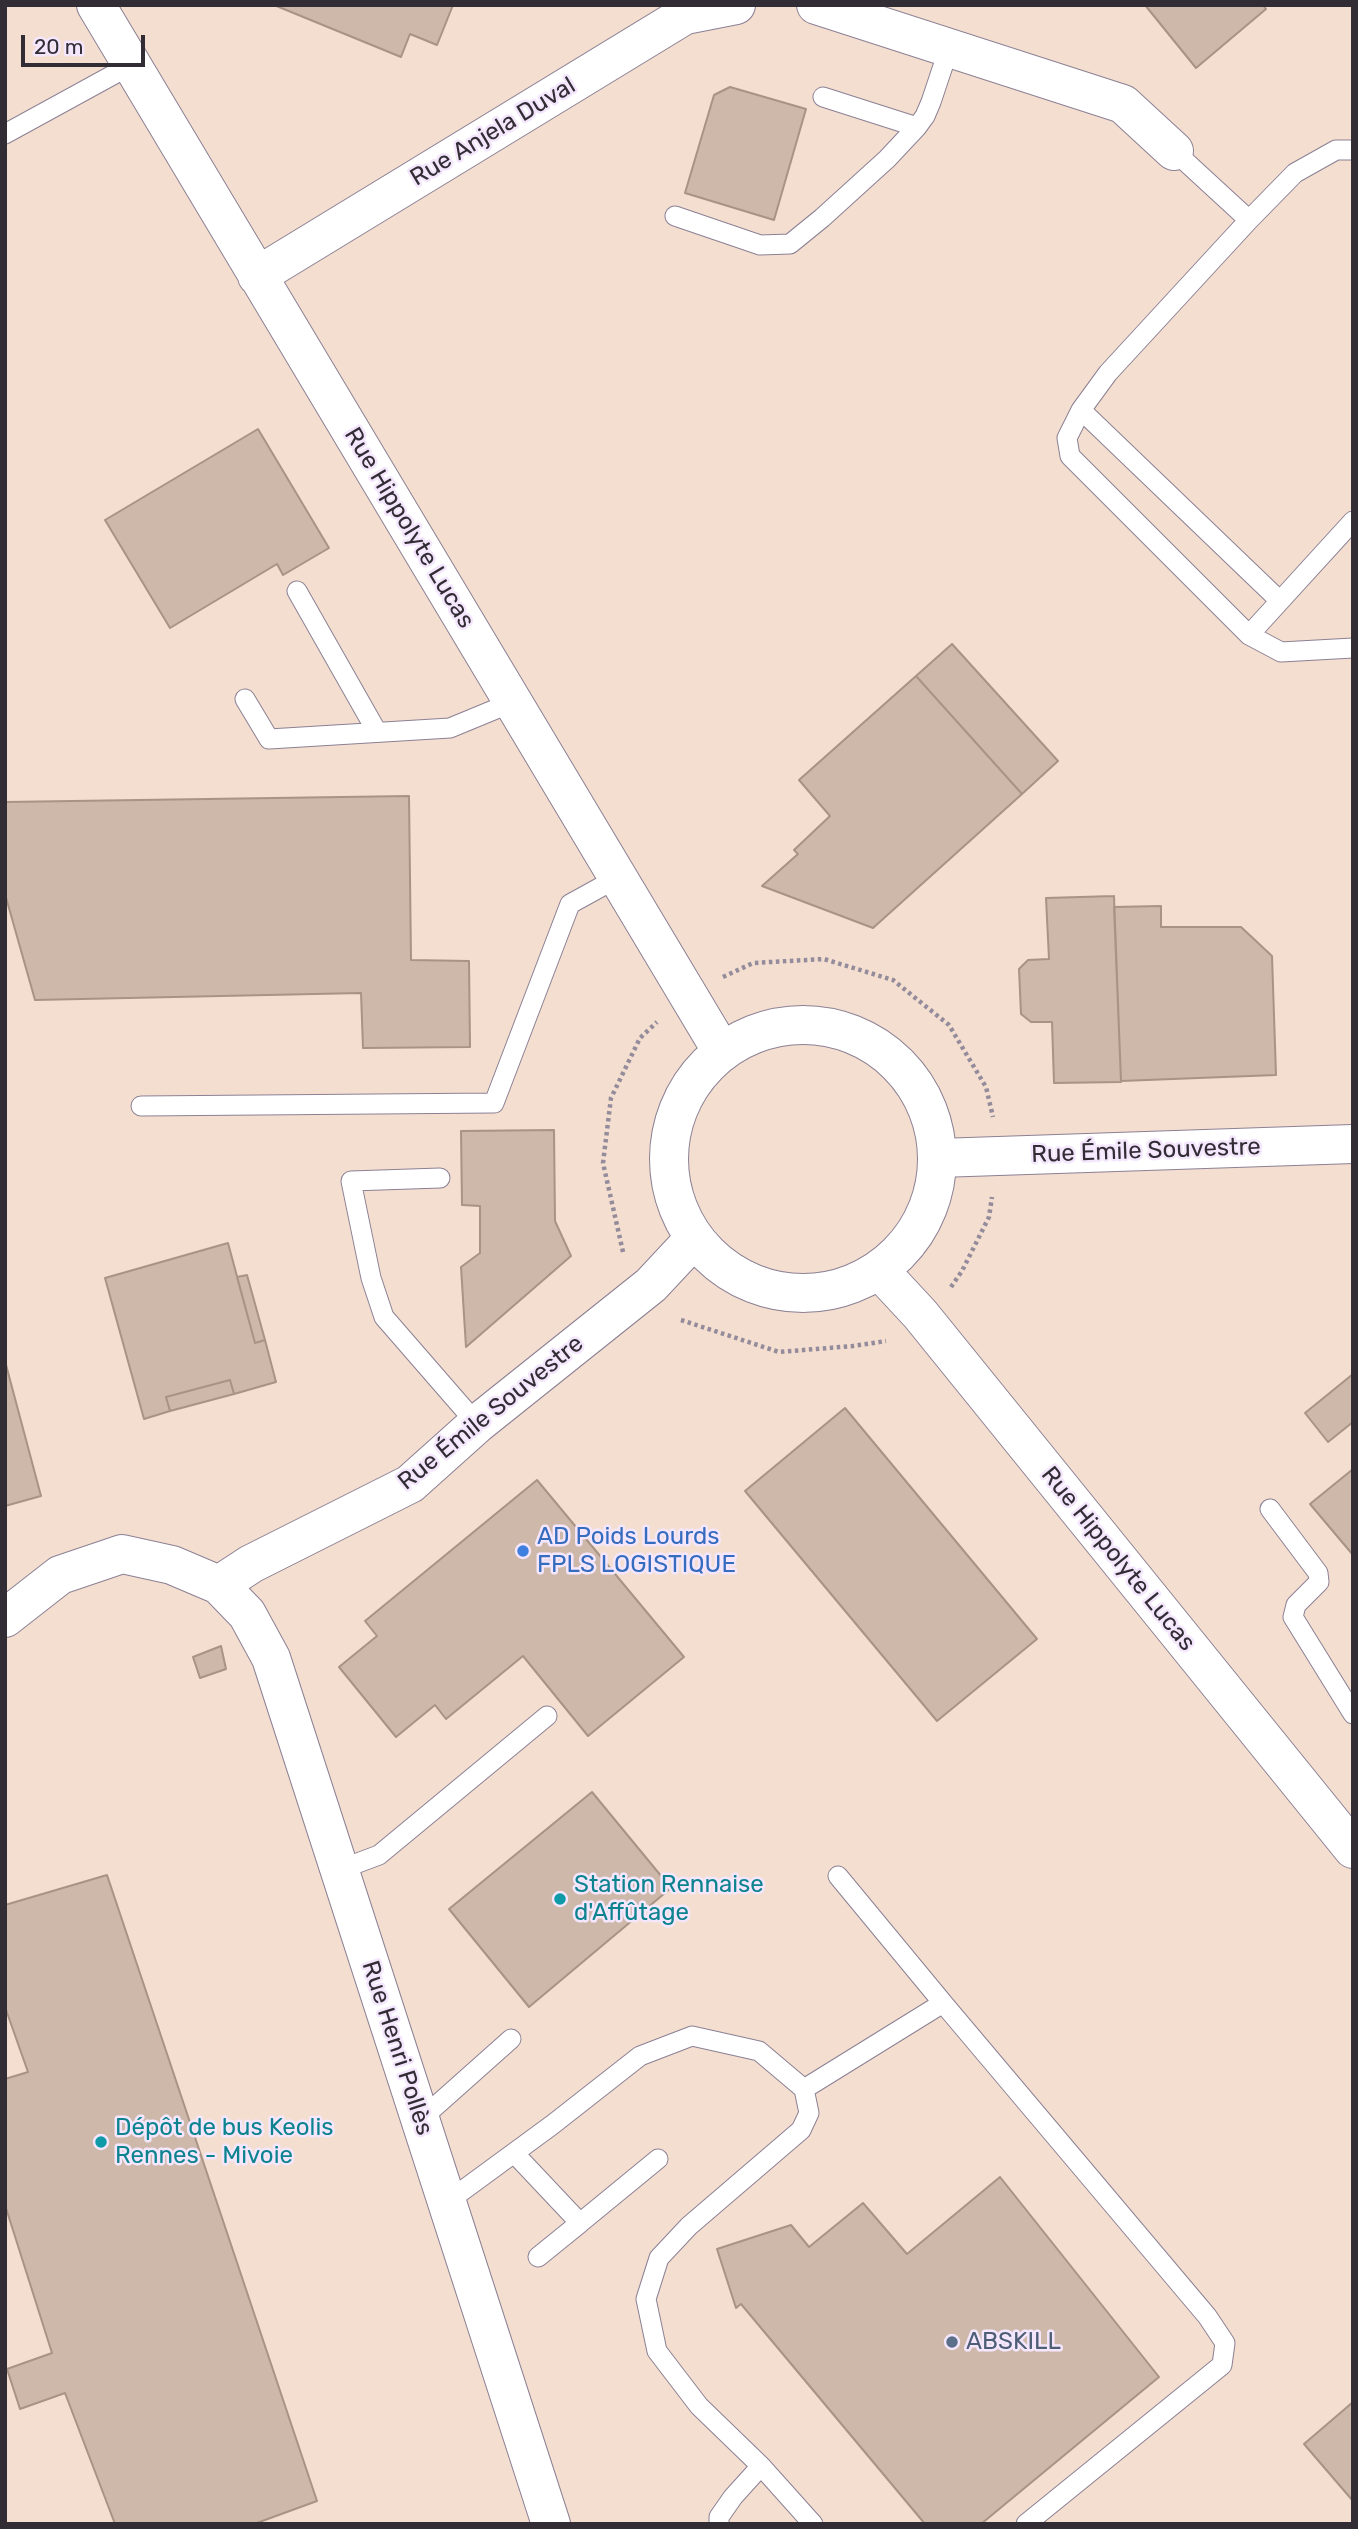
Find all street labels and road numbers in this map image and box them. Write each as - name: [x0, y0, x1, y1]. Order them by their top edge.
- street label: Rue Anjela Duval: [405, 71, 581, 193]
- street label: Rue Hippolyte Lucas: [338, 422, 480, 634]
- street label: Rue Émile Souvestre: [1031, 1133, 1261, 1169]
- street label: Rue Émile Souvestre: [393, 1330, 589, 1496]
- street label: Rue Hippolyte Lucas: [1035, 1461, 1201, 1657]
- street label: Rue Henri Pollès: [355, 1957, 439, 2139]

